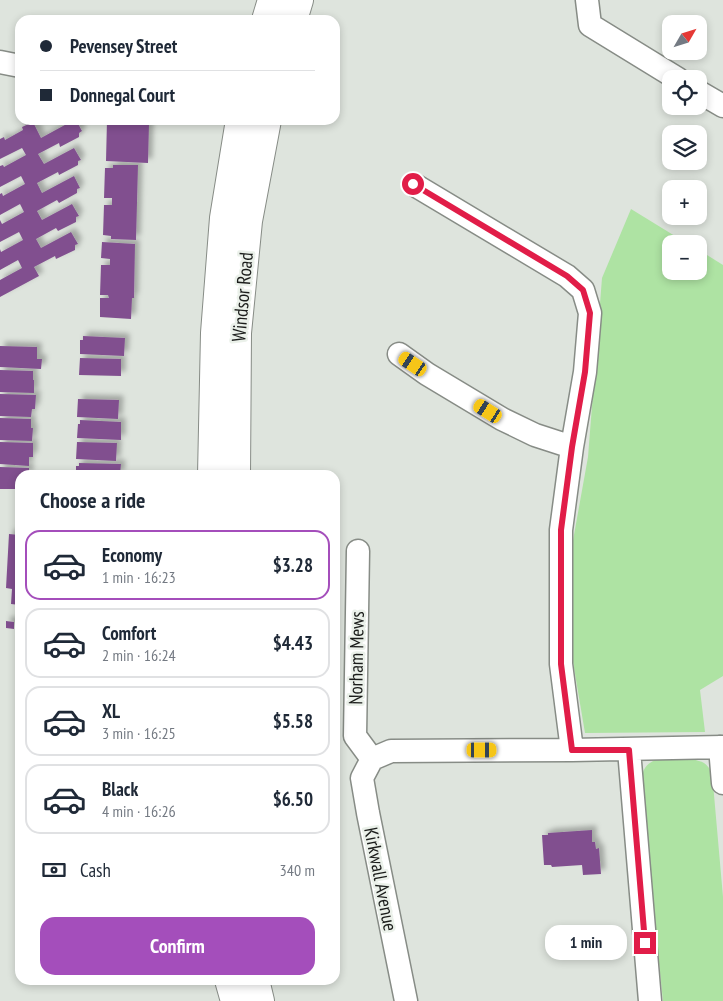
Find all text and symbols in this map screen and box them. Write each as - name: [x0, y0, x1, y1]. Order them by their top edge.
- north arrow: [662, 15, 708, 60]
- map controls: [662, 15, 707, 280]
- text: Pevensey Street: [70, 34, 177, 58]
- button: locate: [662, 70, 707, 115]
- text: Donnegal Court: [70, 83, 175, 107]
- button: layers: [662, 125, 707, 170]
- route start: [402, 173, 424, 195]
- button: +: [662, 180, 707, 225]
- button: −: [662, 235, 707, 280]
- street label: Windsor Road: [226, 251, 258, 343]
- car: [396, 349, 429, 379]
- car: [471, 397, 504, 425]
- text: Choose a ride: [40, 486, 145, 514]
- icon: car: [42, 543, 87, 588]
- text: Economy: [102, 543, 162, 567]
- text: $3.28: [273, 553, 313, 577]
- text: 1 min · 16:23: [102, 567, 176, 587]
- street label: Norham Mews: [343, 611, 369, 705]
- icon: car: [42, 621, 87, 666]
- text: Comfort: [102, 621, 156, 645]
- text: $4.43: [273, 631, 313, 655]
- text: 2 min · 16:24: [102, 645, 176, 665]
- icon: car: [42, 699, 87, 744]
- text: XL: [102, 699, 120, 723]
- text: $5.58: [273, 709, 313, 733]
- text: 3 min · 16:25: [102, 723, 176, 743]
- car: [467, 743, 497, 758]
- icon: car: [42, 777, 87, 822]
- text: Black: [102, 777, 138, 801]
- text: $6.50: [273, 787, 313, 811]
- text: 4 min · 16:26: [102, 801, 176, 821]
- street label: Kirkwall Avenue: [359, 825, 403, 933]
- icon: cash: [40, 856, 68, 884]
- text: Cash: [80, 858, 111, 882]
- text: 340 m: [280, 860, 315, 880]
- button: Confirm: [40, 917, 315, 975]
- callout: 1 min: [545, 926, 628, 960]
- text: 1 min: [570, 932, 602, 952]
- route end: [634, 932, 656, 954]

